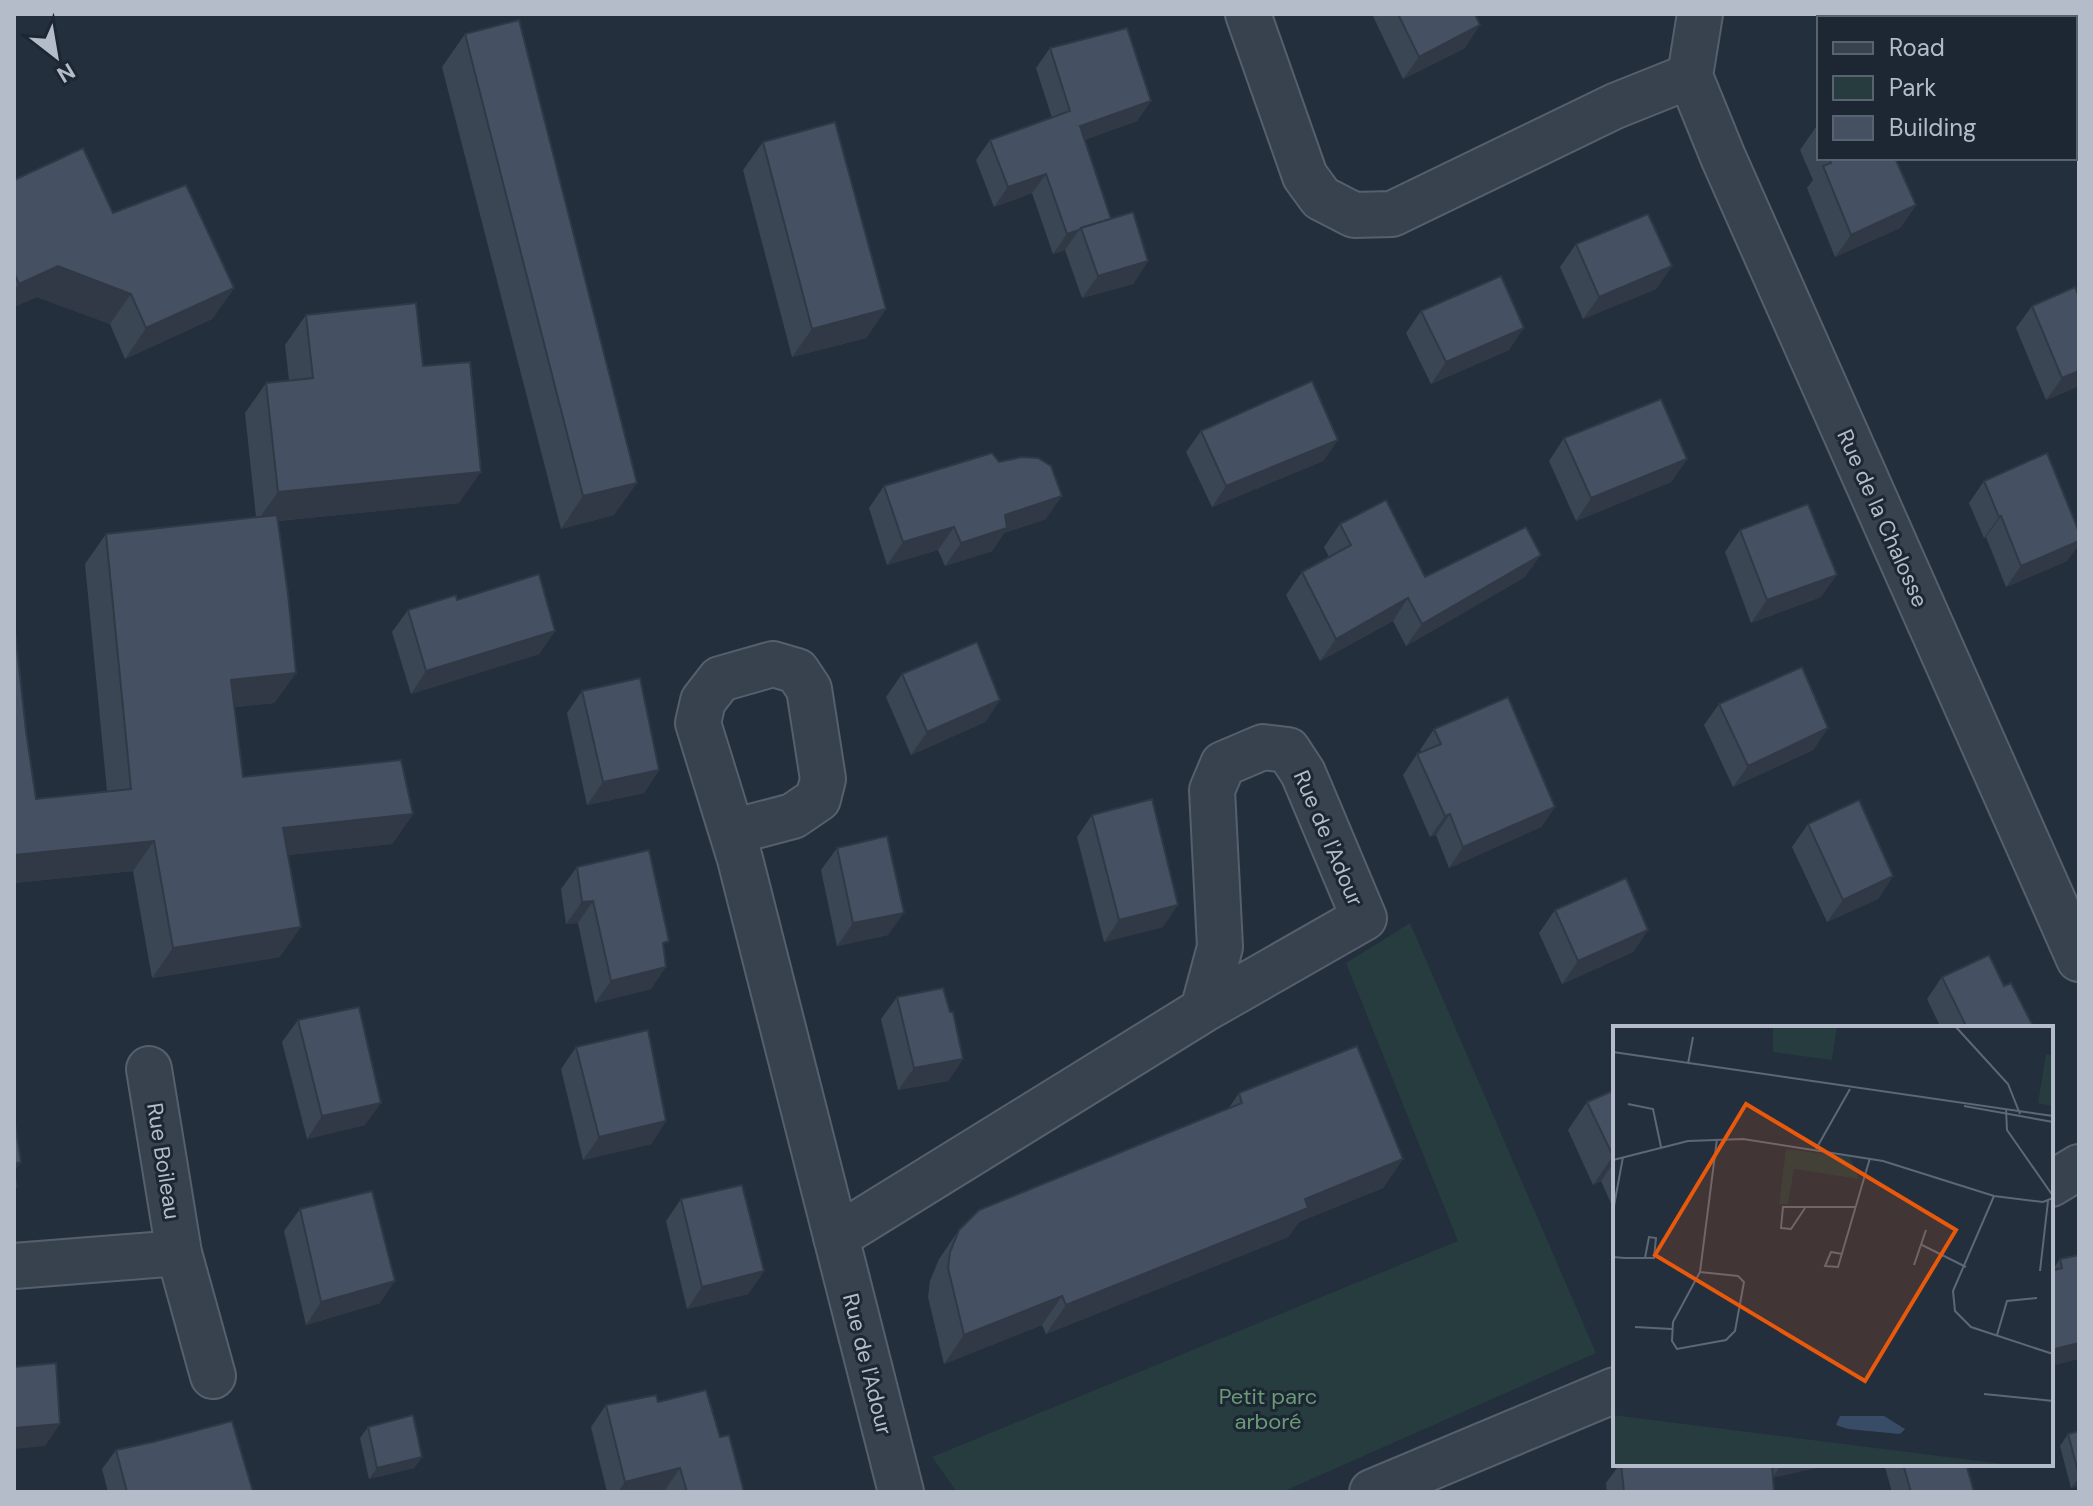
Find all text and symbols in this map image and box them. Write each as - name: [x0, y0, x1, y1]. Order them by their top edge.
- north arrow: [16, 16, 96, 96]
- legend: [1817, 16, 2077, 160]
- text: Road: [1889, 32, 1945, 63]
- text: N: [52, 56, 80, 89]
- text: Park: [1889, 72, 1936, 103]
- text: Building: [1889, 112, 1976, 143]
- street label: Rue de la Chalosse: [1830, 425, 1935, 612]
- street label: Rue de l'Adour: [1287, 766, 1370, 911]
- inset map: [1613, 1026, 2053, 1466]
- street label: Rue Boileau: [140, 1101, 187, 1221]
- street label: Rue de l'Adour: [836, 1290, 899, 1438]
- park label: Petit parc arboré: [1219, 1382, 1317, 1436]

